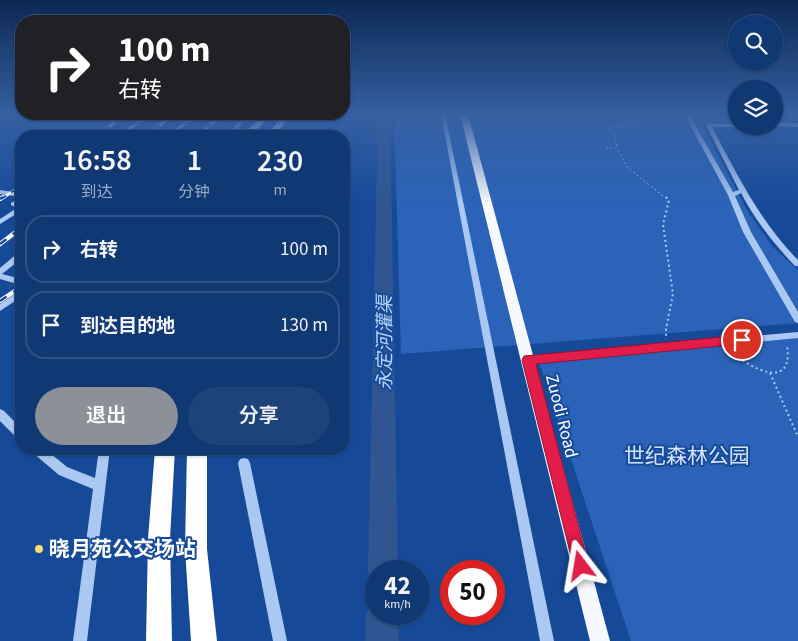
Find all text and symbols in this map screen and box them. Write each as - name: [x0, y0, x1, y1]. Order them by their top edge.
- map controls: [728, 15, 783, 135]
- button: search: [728, 15, 783, 70]
- text: 100 m: [118, 25, 210, 75]
- icon: right: [35, 35, 100, 100]
- text: 右转: [118, 74, 162, 106]
- button: layers: [728, 80, 783, 135]
- text: 16:58: [62, 139, 132, 182]
- text: 1: [187, 139, 202, 182]
- text: 230: [257, 140, 303, 183]
- text: m: [274, 179, 287, 201]
- text: 到达: [81, 181, 113, 203]
- text: 分钟: [178, 181, 210, 203]
- icon: right: [37, 235, 65, 263]
- text: 100 m: [280, 236, 328, 263]
- text: 右转: [80, 237, 118, 264]
- water label: 永定河灌渠: [372, 293, 399, 391]
- icon: arrive: [37, 311, 65, 339]
- text: 130 m: [280, 312, 328, 339]
- text: 到达目的地: [80, 313, 175, 340]
- pin: [721, 319, 763, 361]
- icon: arrive: [728, 326, 756, 354]
- street label: Zuodi Road: [539, 372, 584, 461]
- button: 退出: [35, 387, 178, 445]
- button: 分享: [188, 387, 330, 445]
- park label: 世纪森林公园: [624, 441, 750, 471]
- place label: 晓月苑公交场站: [49, 534, 196, 564]
- position arrow: [554, 539, 606, 591]
- marker: 晓月苑公交场站: [33, 543, 45, 555]
- speed limit sign: 50: [440, 560, 505, 625]
- text: 42: [384, 568, 411, 604]
- text: km/h: [384, 596, 411, 613]

